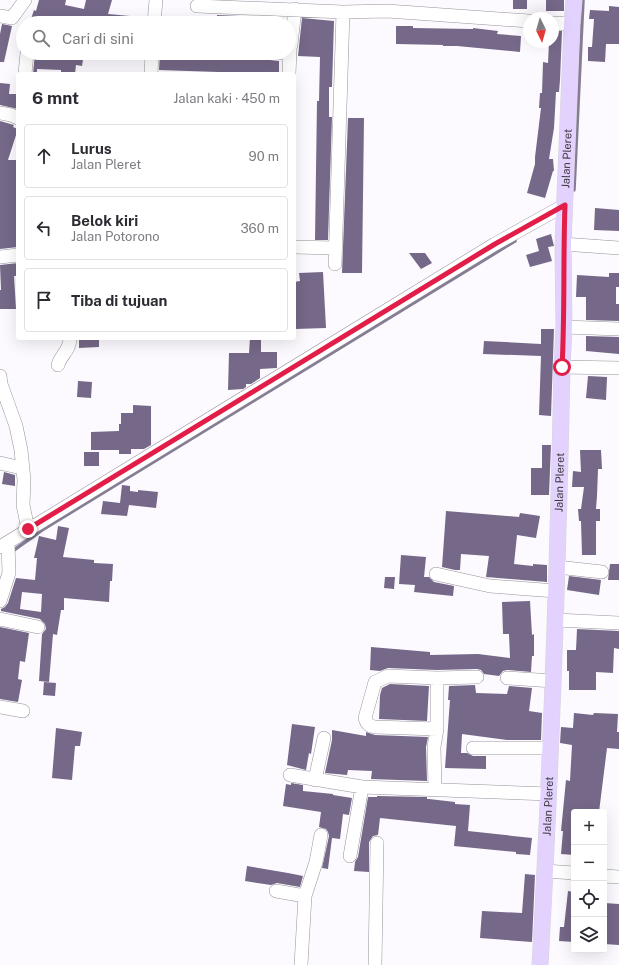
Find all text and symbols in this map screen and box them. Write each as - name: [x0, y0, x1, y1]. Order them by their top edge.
- north arrow: [523, 12, 559, 48]
- search box: [16, 16, 296, 60]
- icon: search: [30, 27, 52, 49]
- text: Cari di sini: [62, 30, 134, 47]
- text: 6 mnt: [32, 88, 79, 108]
- text: Jalan kaki · 450 m: [173, 91, 280, 106]
- street label: Jalan Pleret: [559, 129, 574, 189]
- text: Lurus: [71, 140, 112, 157]
- icon: ahead: [33, 145, 55, 167]
- text: 90 m: [249, 149, 279, 164]
- text: Jalan Pleret: [71, 157, 141, 172]
- text: Belok kiri: [71, 212, 138, 229]
- icon: left: [33, 217, 55, 239]
- text: 360 m: [241, 221, 279, 236]
- text: Jalan Potorono: [71, 229, 160, 244]
- icon: arrive: [33, 289, 55, 311]
- text: Tiba di tujuan: [71, 292, 167, 309]
- route start: [553, 358, 571, 376]
- street label: Jalan Pleret: [553, 452, 566, 512]
- route end: [19, 520, 37, 538]
- street label: Jalan Pleret: [541, 776, 555, 836]
- map controls: [571, 809, 607, 953]
- button: +: [571, 809, 607, 845]
- button: −: [571, 845, 607, 881]
- button: locate: [571, 881, 607, 917]
- button: layers: [571, 917, 607, 953]

